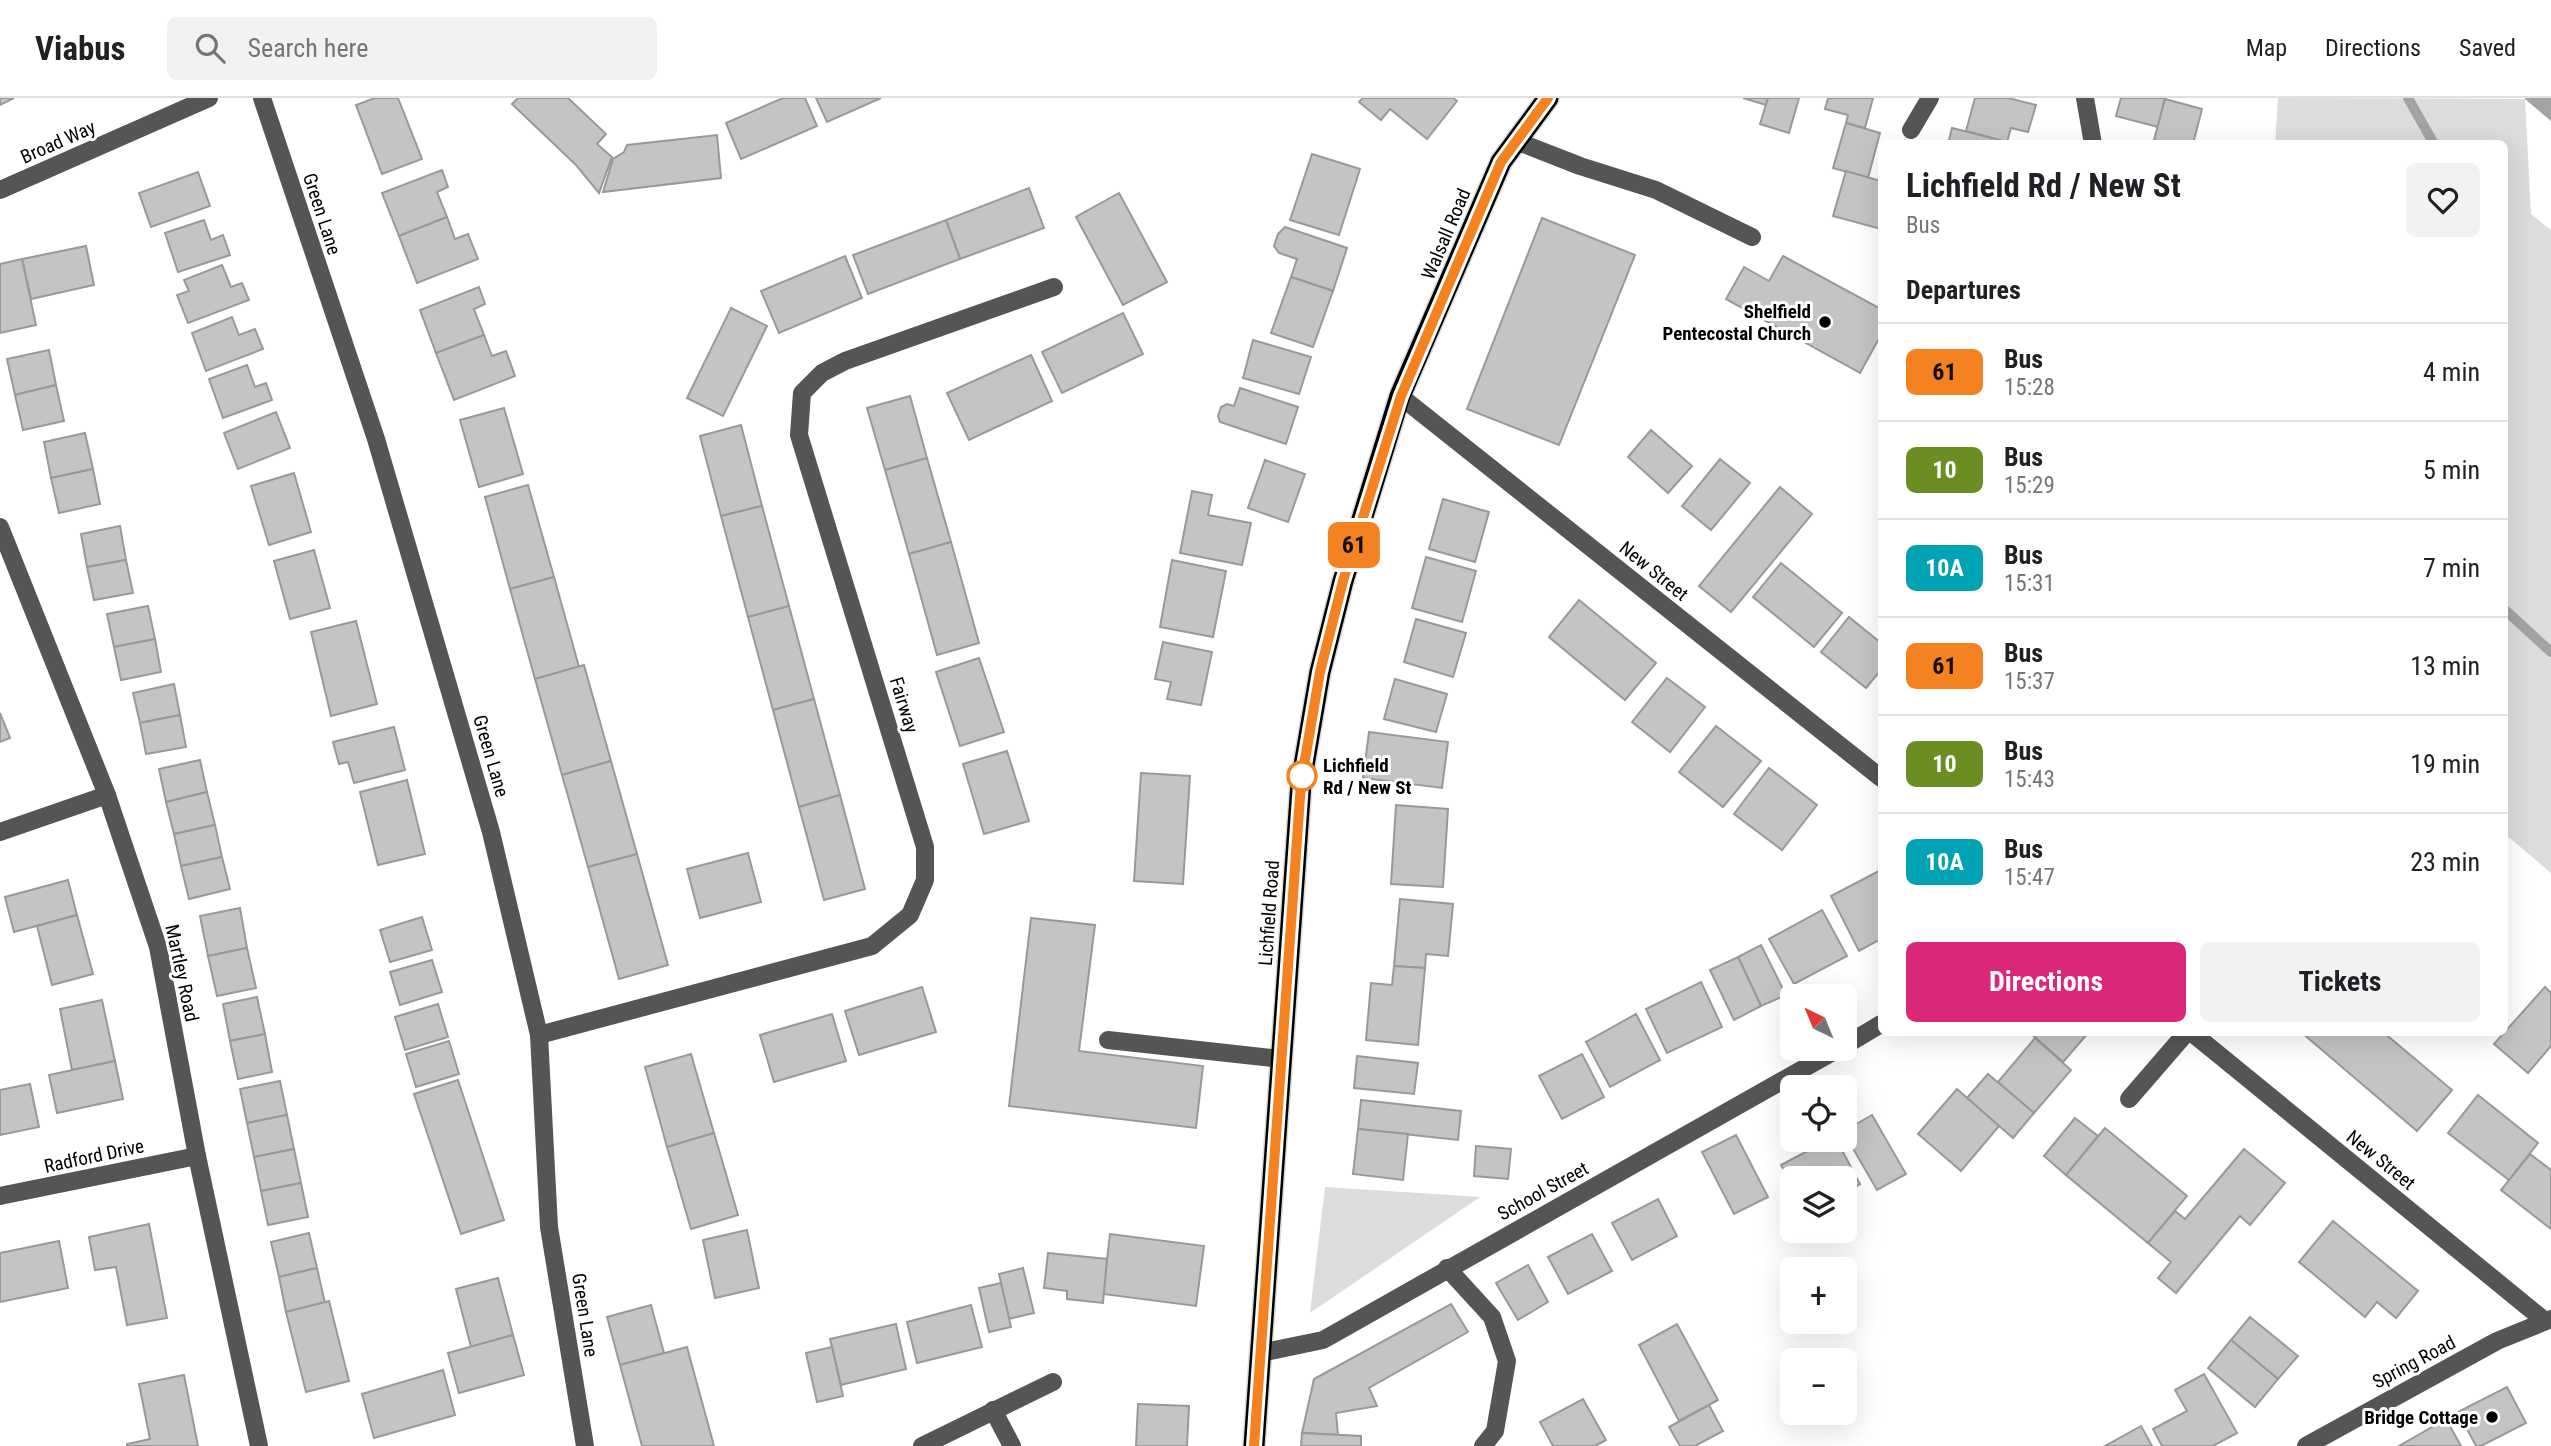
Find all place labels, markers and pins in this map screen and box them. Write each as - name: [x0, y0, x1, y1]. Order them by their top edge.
- place label: Shelfield Pentecostal Church: [1662, 300, 1811, 345]
- marker: Shelfield Pentecostal Church: [1817, 314, 1833, 330]
- place label: Lichfield Rd / New St: [1323, 754, 1411, 799]
- marker: Lichfield Rd / New St: [1287, 761, 1317, 791]
- place label: Bridge Cottage: [2364, 1406, 2478, 1429]
- marker: Bridge Cottage: [2484, 1409, 2500, 1425]

